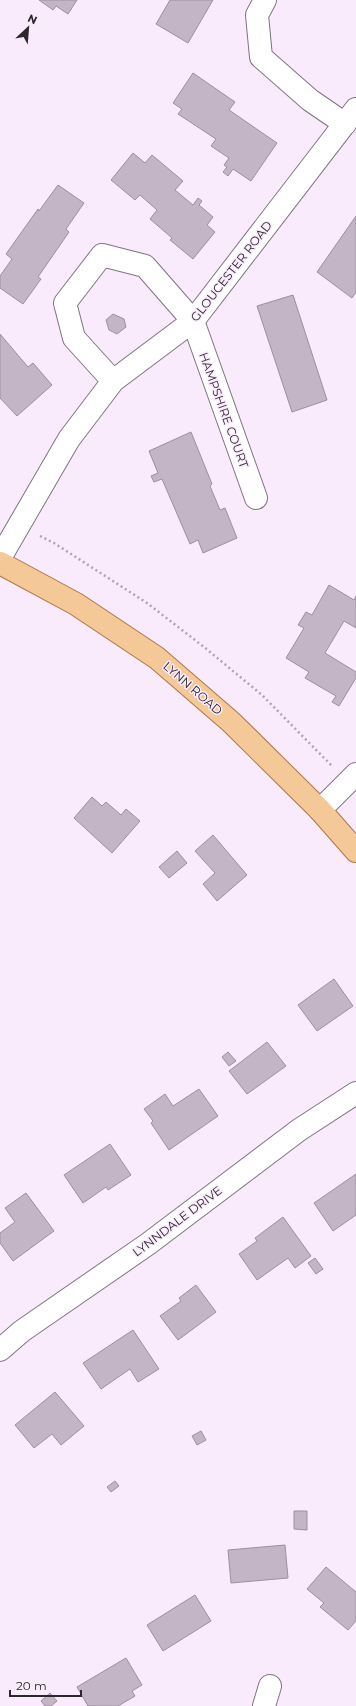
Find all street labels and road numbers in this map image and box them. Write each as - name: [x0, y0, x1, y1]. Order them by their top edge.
- street label: GLOUCESTER ROAD: [187, 218, 275, 324]
- street label: HAMPSHIRE COURT: [196, 350, 252, 470]
- street label: LYNN ROAD: [160, 658, 226, 718]
- street label: LYNNDALE DRIVE: [129, 1183, 225, 1259]

